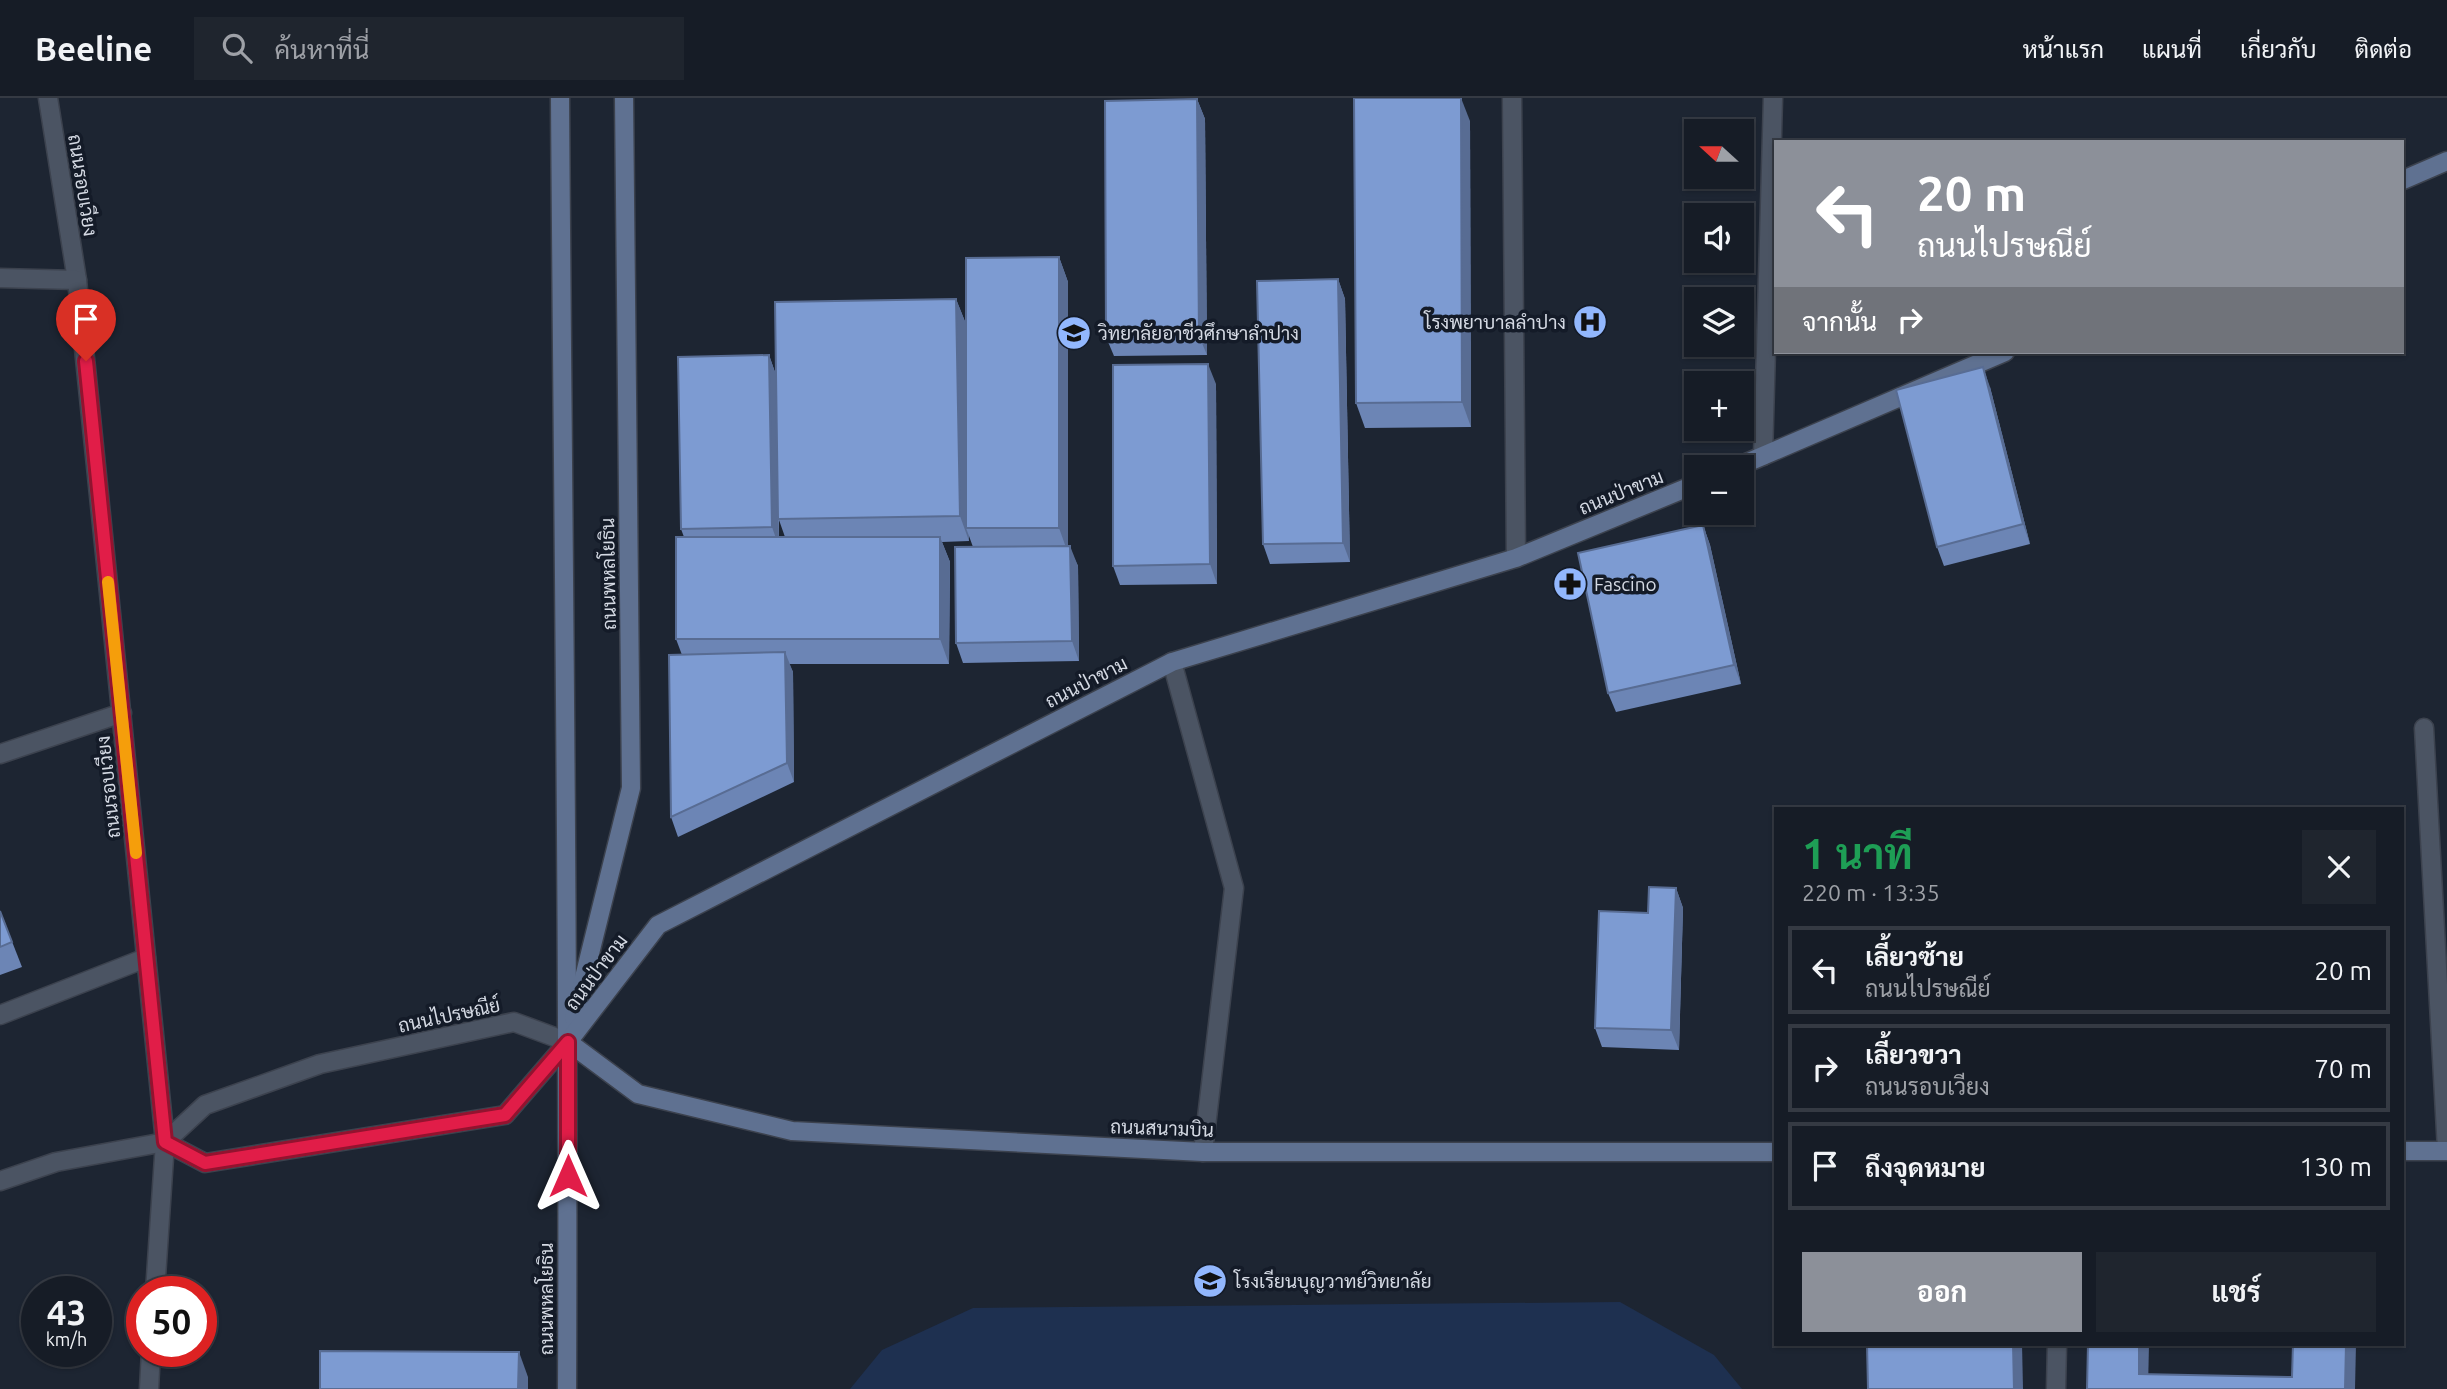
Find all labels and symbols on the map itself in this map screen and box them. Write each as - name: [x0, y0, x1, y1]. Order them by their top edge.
- north arrow: [1684, 119, 1754, 189]
- street label: ถนนรอบเวียง: [64, 132, 103, 238]
- pin: [56, 289, 116, 361]
- hospital icon: โรงพยาบาลลำปาง: [1571, 303, 1609, 341]
- place label: โรงพยาบาลลำปาง: [1423, 310, 1566, 333]
- school or university icon: วิทยาลัยอาชีวศึกษาลำปาง: [1055, 314, 1093, 352]
- place label: วิทยาลัยอาชีวศึกษาลำปาง: [1098, 321, 1299, 344]
- street label: ถนนป่าขาม: [1575, 464, 1666, 519]
- street label: ถนนพหลโยธิน: [595, 518, 620, 630]
- pharmacy icon: Fascino: [1551, 565, 1589, 603]
- place label: Fascino: [1594, 573, 1657, 595]
- street label: ถนนป่าขาม: [1041, 651, 1131, 712]
- street label: ถนนรอบเวียง: [91, 735, 124, 839]
- street label: ถนนป่าขาม: [560, 929, 632, 1014]
- street label: ถนนไปรษณีย์: [396, 992, 502, 1037]
- street label: ถนนสนามบิน: [1110, 1115, 1214, 1141]
- position arrow: [531, 1139, 605, 1213]
- street label: ถนนพหลโยธิน: [534, 1243, 557, 1355]
- school or university icon: โรงเรียนบุญวาทย์วิทยาลัย: [1191, 1262, 1229, 1300]
- place label: โรงเรียนบุญวาทย์วิทยาลัย: [1233, 1269, 1432, 1294]
- speed limit sign: 50: [126, 1276, 217, 1367]

